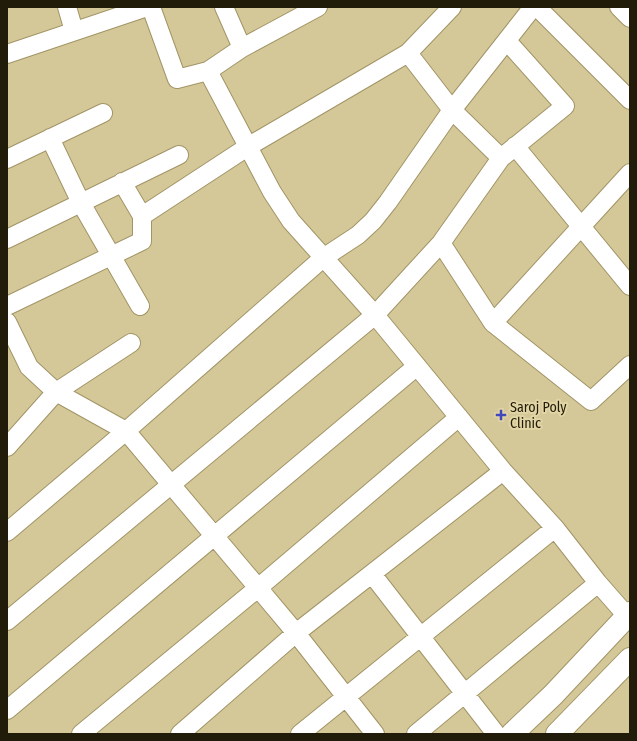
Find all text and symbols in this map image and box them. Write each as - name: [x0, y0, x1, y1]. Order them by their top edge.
- place label: Saroj Poly Clinic: [510, 399, 567, 432]
- marker: Saroj Poly Clinic: [495, 409, 507, 421]

